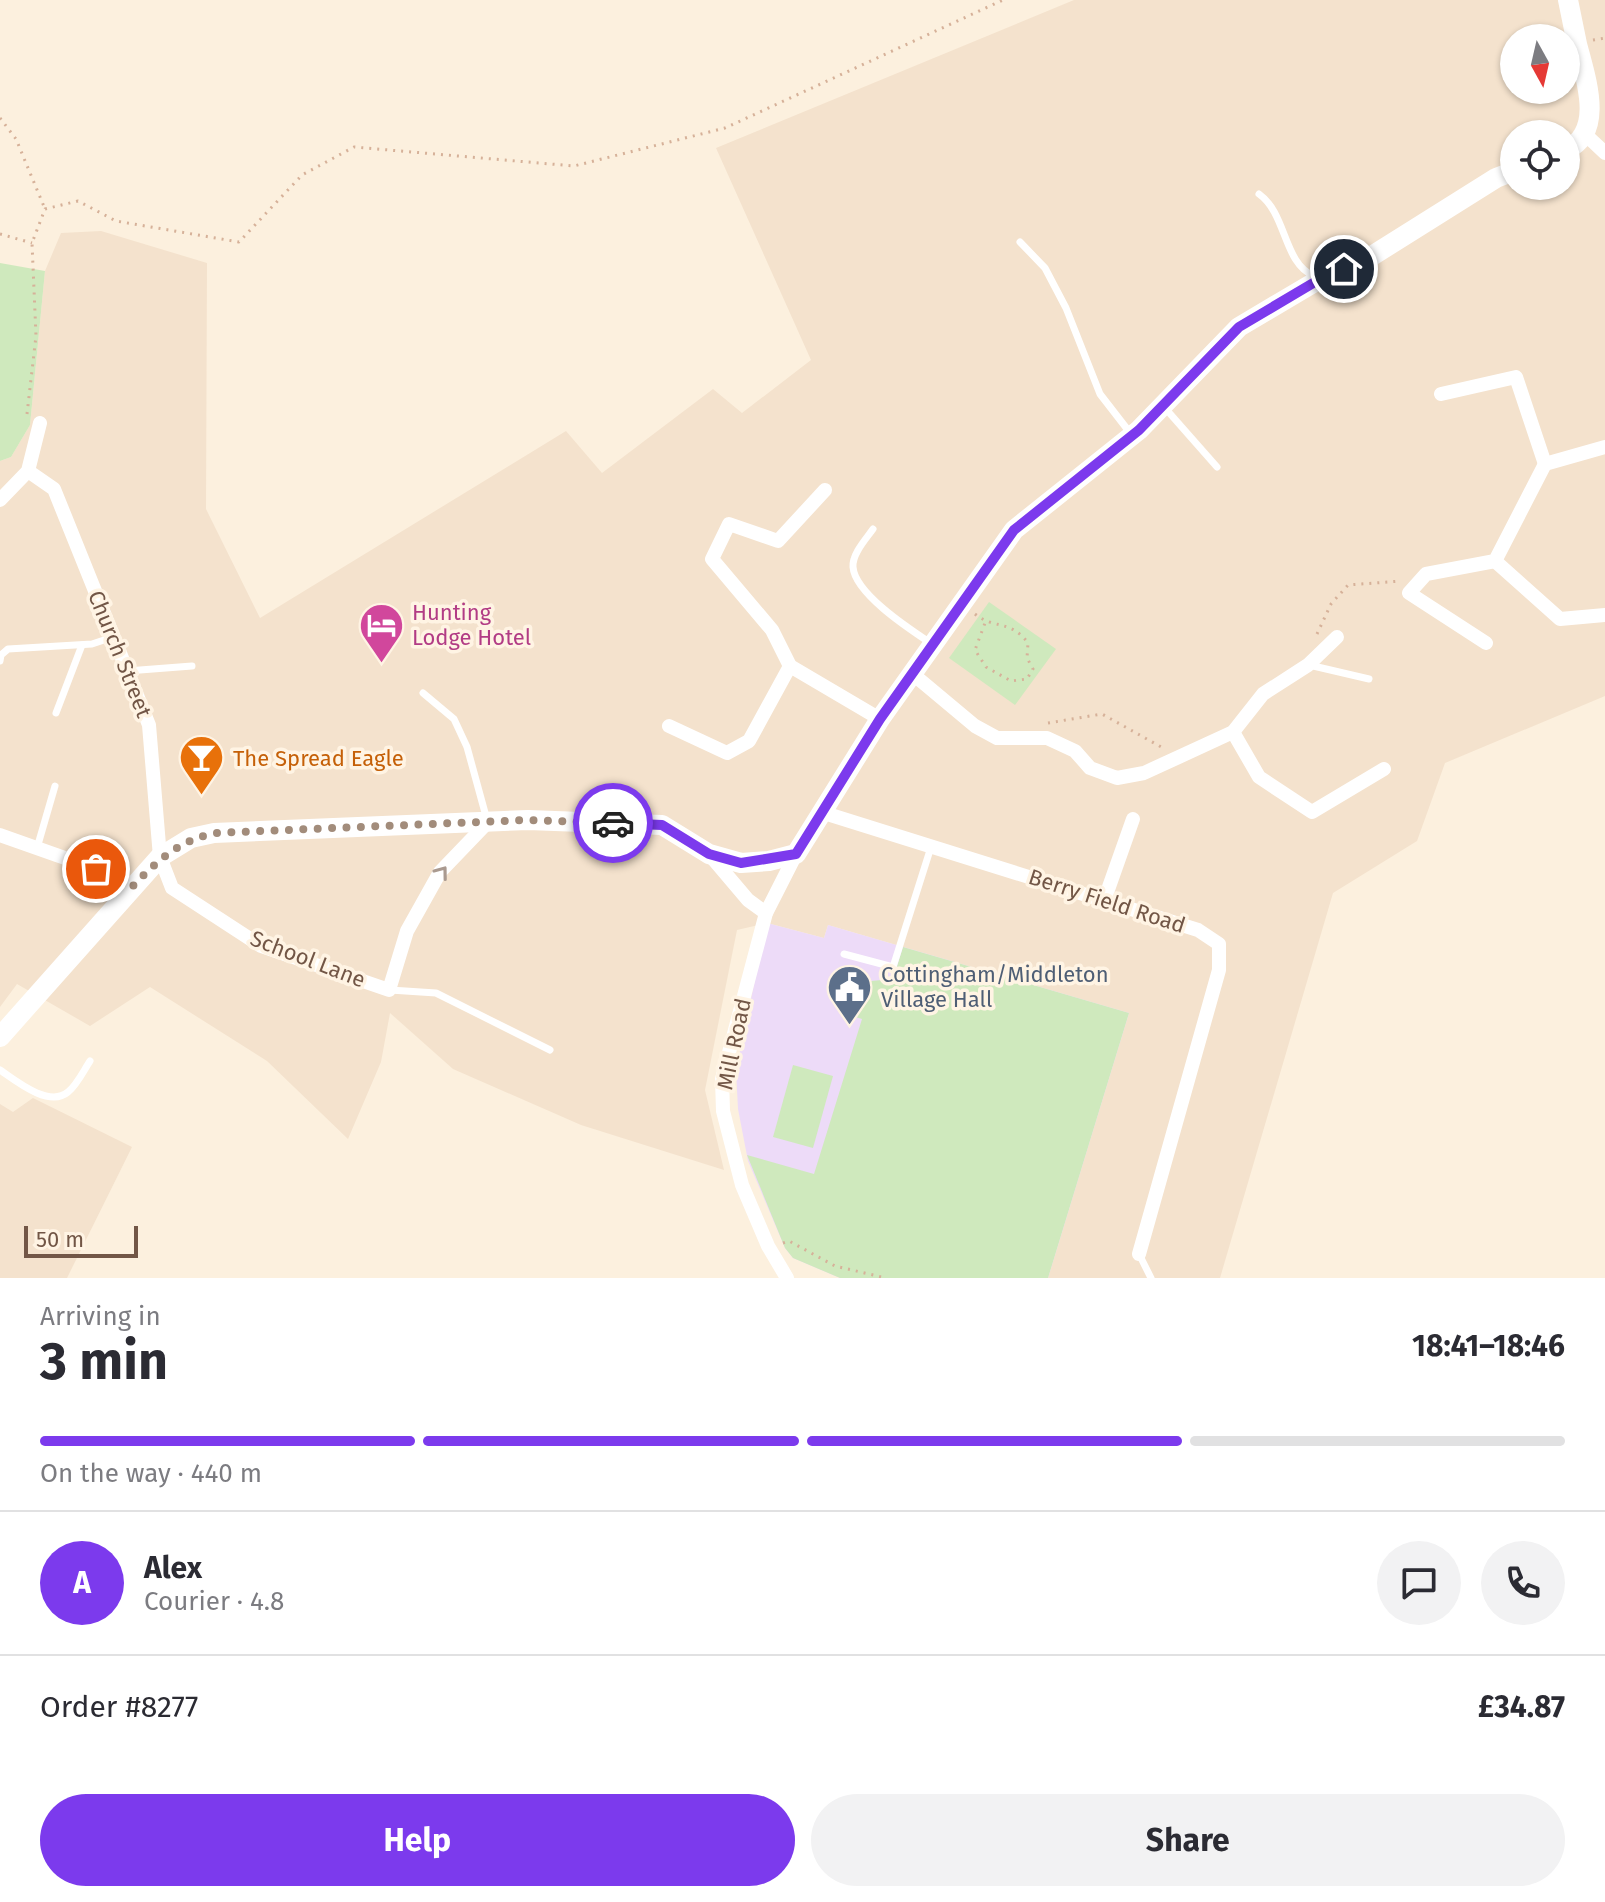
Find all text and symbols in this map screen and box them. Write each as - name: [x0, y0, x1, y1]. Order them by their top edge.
- north arrow: [1500, 24, 1580, 104]
- map controls: [1500, 24, 1580, 200]
- button: locate: [1500, 120, 1580, 200]
- pin: [1310, 235, 1378, 303]
- icon: home: [1322, 247, 1366, 291]
- street label: Church Street: [82, 587, 158, 721]
- place label: Hunting Lodge Hotel: [412, 599, 531, 651]
- hotel icon: Hunting Lodge Hotel: [357, 601, 405, 664]
- bar icon: The Spread Eagle: [178, 734, 226, 797]
- place label: The Spread Eagle: [233, 745, 404, 772]
- courier: [573, 783, 653, 863]
- icon: car: [591, 801, 635, 845]
- pin: [62, 835, 130, 903]
- icon: bag: [74, 847, 118, 891]
- street label: Berry Field Road: [1025, 863, 1189, 939]
- one-way arrow: [432, 867, 446, 881]
- street label: School Lane: [247, 925, 369, 993]
- place label: Cottingham/Middleton Village Hall: [881, 961, 1109, 1013]
- public building icon: Cottingham/Middleton Village Hall: [826, 963, 874, 1026]
- street label: Mill Road: [711, 996, 757, 1092]
- scale bar: [24, 1222, 138, 1258]
- text: 50 m: [36, 1226, 84, 1253]
- text: Arriving in: [40, 1301, 161, 1332]
- text: 18:41–18:46: [1412, 1328, 1565, 1364]
- text: 3 min: [40, 1330, 168, 1393]
- text: On the way · 440 m: [40, 1458, 262, 1489]
- button: chat: [1377, 1541, 1461, 1625]
- button: phone: [1481, 1541, 1565, 1625]
- text: Alex: [144, 1550, 202, 1586]
- text: A: [73, 1565, 91, 1601]
- text: Courier · 4.8: [144, 1586, 284, 1617]
- text: Order #8277: [40, 1689, 198, 1725]
- text: £34.87: [1478, 1689, 1565, 1725]
- button: Help: [40, 1794, 795, 1886]
- button: Share: [811, 1794, 1565, 1886]

